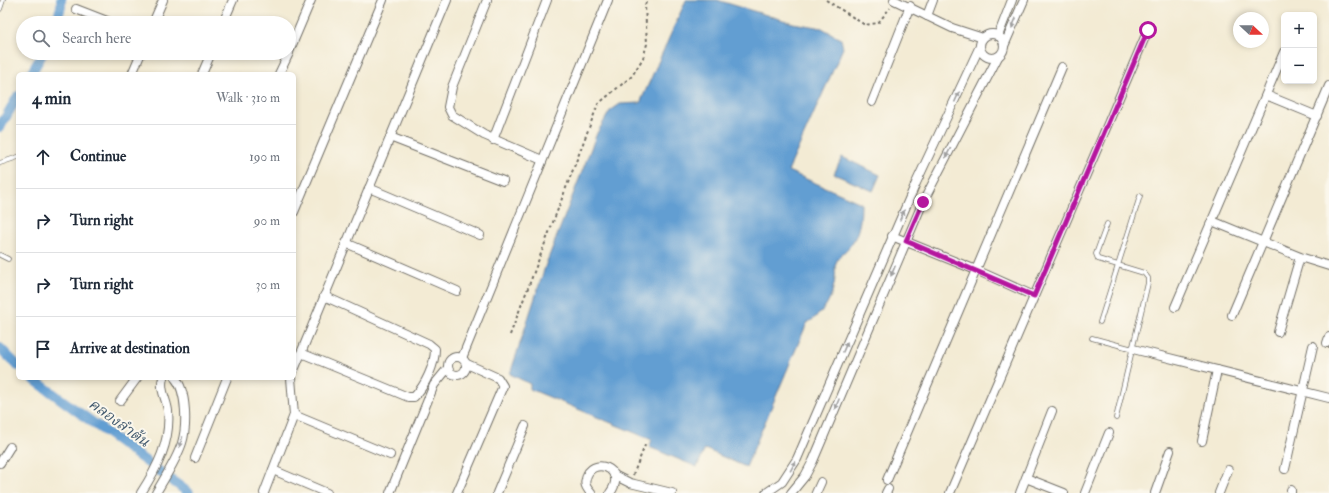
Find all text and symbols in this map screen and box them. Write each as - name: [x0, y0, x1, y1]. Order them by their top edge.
- north arrow: [1233, 12, 1269, 48]
- map controls: [1281, 12, 1317, 84]
- button: +: [1281, 12, 1317, 48]
- search box: [16, 16, 296, 60]
- one-way arrow: [1011, 17, 1018, 29]
- route start: [1139, 21, 1157, 39]
- icon: search: [30, 27, 52, 49]
- text: Search here: [62, 29, 131, 48]
- button: −: [1281, 48, 1317, 84]
- text: 4 min: [32, 88, 71, 109]
- text: Walk · 310 m: [216, 90, 280, 106]
- one-way arrow: [954, 91, 960, 103]
- icon: ahead: [32, 146, 54, 168]
- text: Continue: [70, 147, 126, 166]
- one-way arrow: [945, 147, 951, 159]
- text: 190 m: [249, 149, 280, 165]
- route end: [914, 193, 932, 211]
- one-way arrow: [899, 209, 905, 220]
- icon: right: [32, 210, 54, 232]
- text: Turn right: [70, 211, 133, 230]
- text: 90 m: [254, 213, 280, 229]
- one-way arrow: [890, 265, 896, 277]
- icon: right: [32, 274, 54, 296]
- text: Turn right: [70, 275, 133, 294]
- text: 30 m: [256, 277, 280, 293]
- icon: arrive: [32, 338, 54, 360]
- text: Arrive at destination: [70, 339, 190, 358]
- one-way arrow: [842, 340, 848, 352]
- water label: คลองลำต้น: [85, 395, 153, 451]
- one-way arrow: [834, 398, 840, 409]
- one-way arrow: [178, 436, 184, 448]
- one-way arrow: [790, 460, 796, 472]

